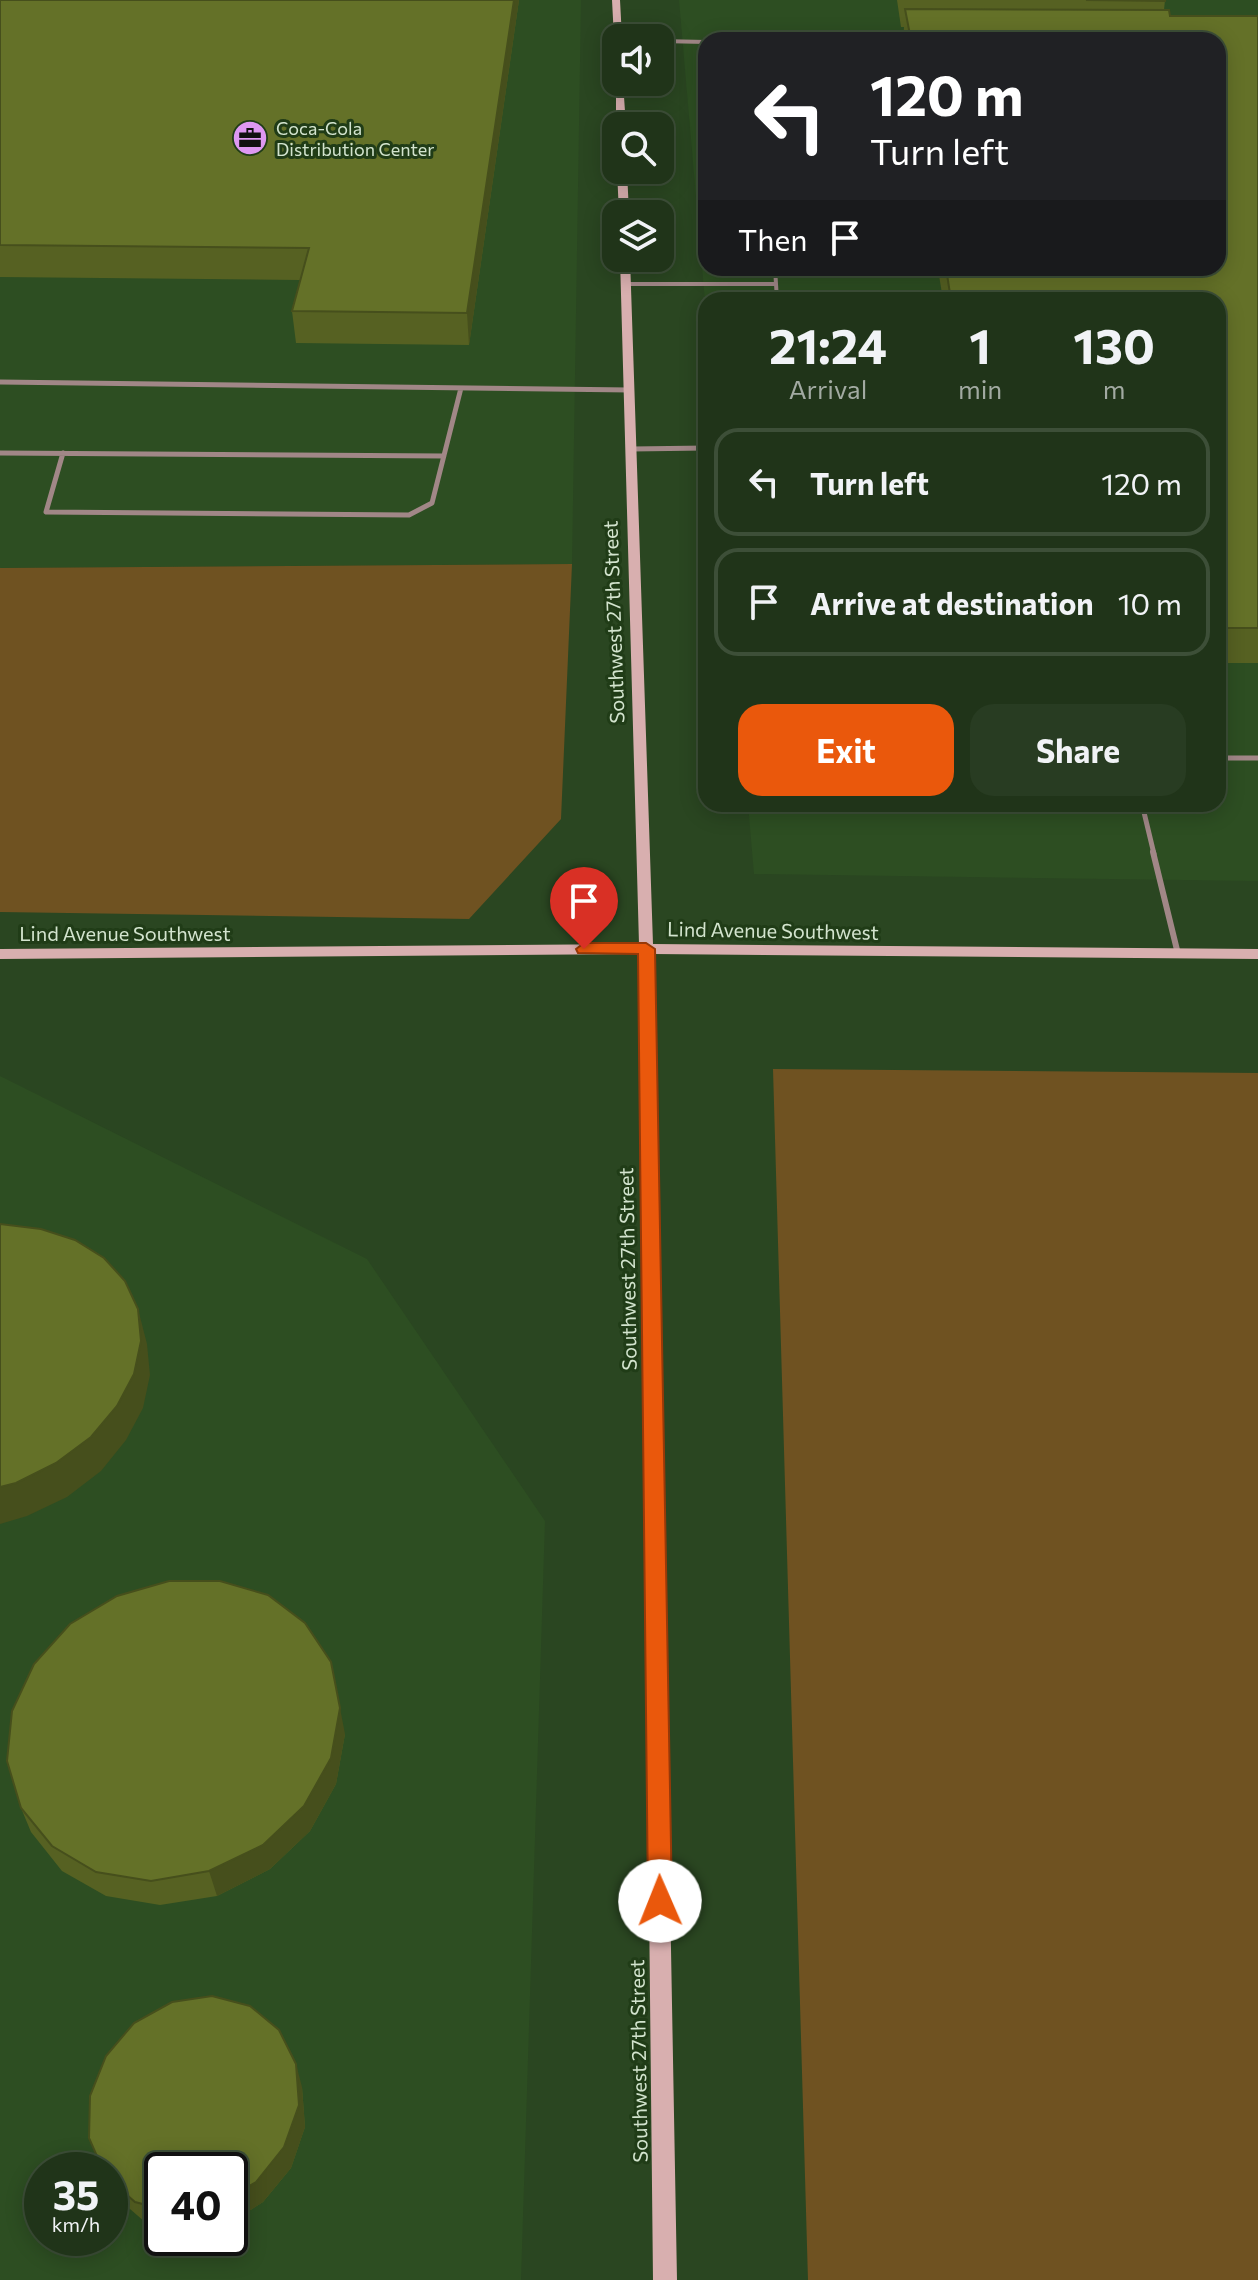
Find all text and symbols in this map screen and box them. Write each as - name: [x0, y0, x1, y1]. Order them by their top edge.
- map controls: [602, 24, 674, 272]
- button: sound: [602, 24, 674, 96]
- text: 120 m: [870, 59, 1024, 128]
- icon: left: [738, 64, 842, 168]
- button: search: [602, 112, 674, 184]
- place label: Coca-Cola Distribution Center: [276, 117, 435, 160]
- office icon: Coca-Cola Distribution Center: [231, 119, 269, 157]
- text: Turn left: [870, 128, 1009, 172]
- button: layers: [602, 200, 674, 272]
- icon: arrive: [823, 216, 867, 260]
- text: Then: [738, 220, 807, 257]
- text: 21:24: [769, 315, 887, 374]
- text: 1: [969, 315, 991, 374]
- text: 130: [1073, 315, 1155, 374]
- text: Arrival: [789, 373, 867, 404]
- text: min: [958, 373, 1002, 404]
- text: m: [1103, 373, 1125, 404]
- icon: left: [742, 460, 786, 504]
- text: Turn left: [810, 464, 929, 501]
- text: 120 m: [1101, 464, 1182, 501]
- street label: Southwest 27th Street: [597, 520, 629, 724]
- icon: arrive: [742, 580, 786, 624]
- text: Arrive at destination: [810, 584, 1094, 621]
- text: 10 m: [1118, 584, 1182, 621]
- button: Exit: [738, 704, 954, 796]
- button: Share: [970, 704, 1186, 796]
- pin: [550, 867, 618, 949]
- icon: arrive: [562, 879, 606, 923]
- street label: Lind Avenue Southwest: [667, 916, 879, 944]
- street label: Lind Avenue Southwest: [19, 921, 231, 945]
- street label: Southwest 27th Street: [613, 1167, 641, 1371]
- position arrow: [618, 1859, 702, 1943]
- street label: Southwest 27th Street: [624, 1959, 652, 2163]
- speed limit sign: 40: [144, 2152, 248, 2256]
- text: 35: [53, 2169, 99, 2218]
- text: km/h: [52, 2212, 100, 2236]

